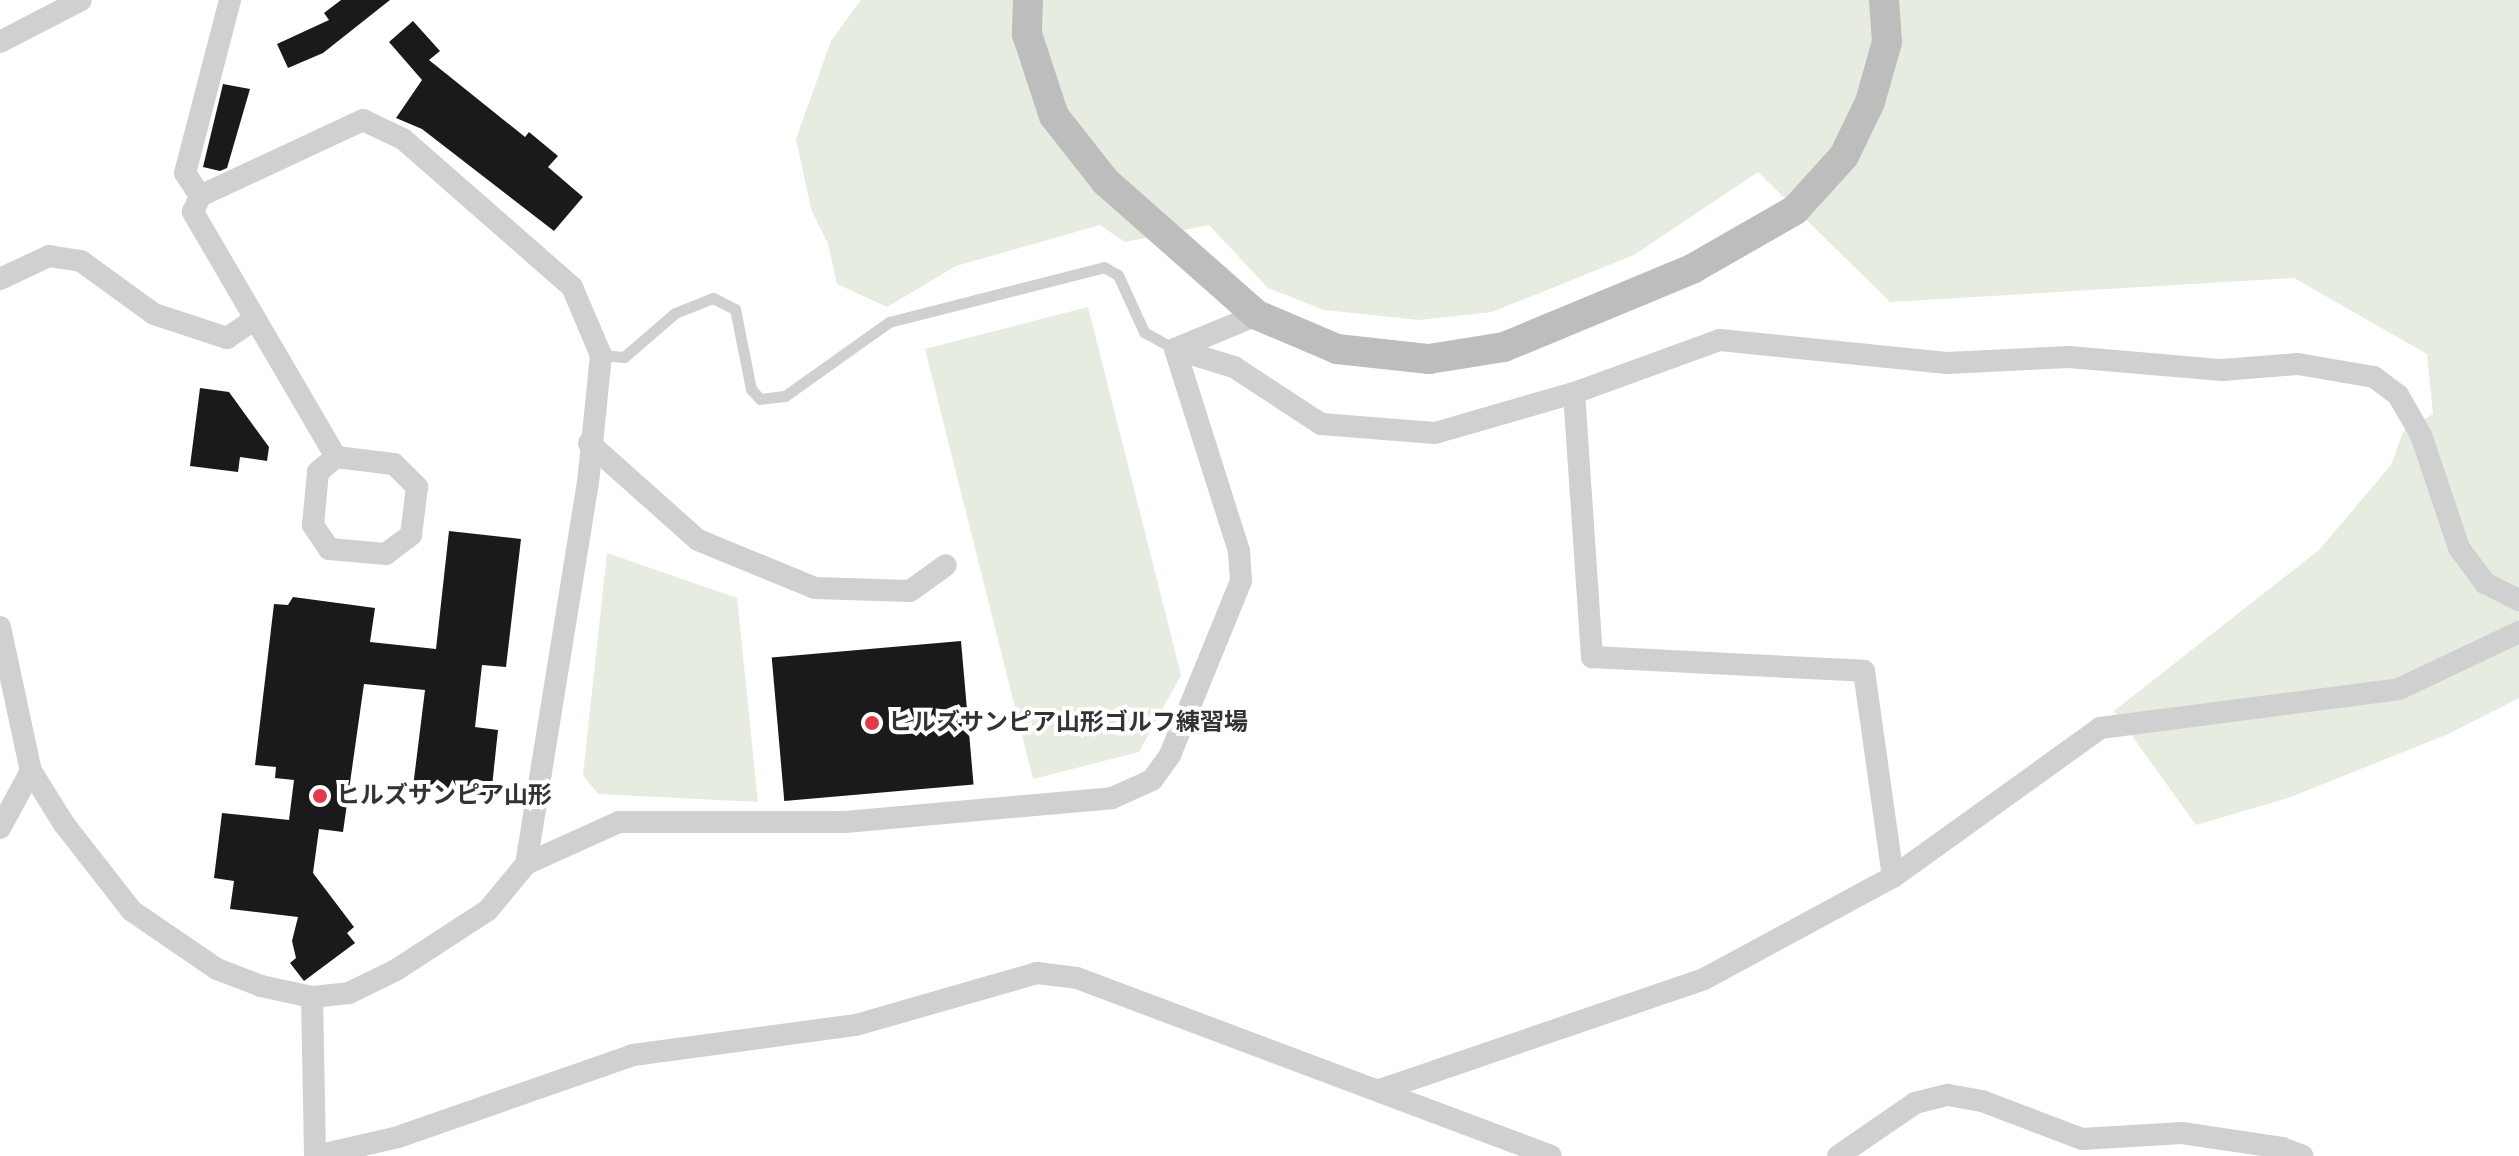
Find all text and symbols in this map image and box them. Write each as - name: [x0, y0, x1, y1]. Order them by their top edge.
- place label: ヒルズサンピア山形ゴルフ練習場: [888, 709, 1248, 737]
- marker: ヒルズサンピア山形ゴルフ練習場: [863, 714, 881, 732]
- place label: ヒルズサンピア山形: [336, 782, 552, 810]
- marker: ヒルズサンピア山形: [311, 787, 329, 805]

